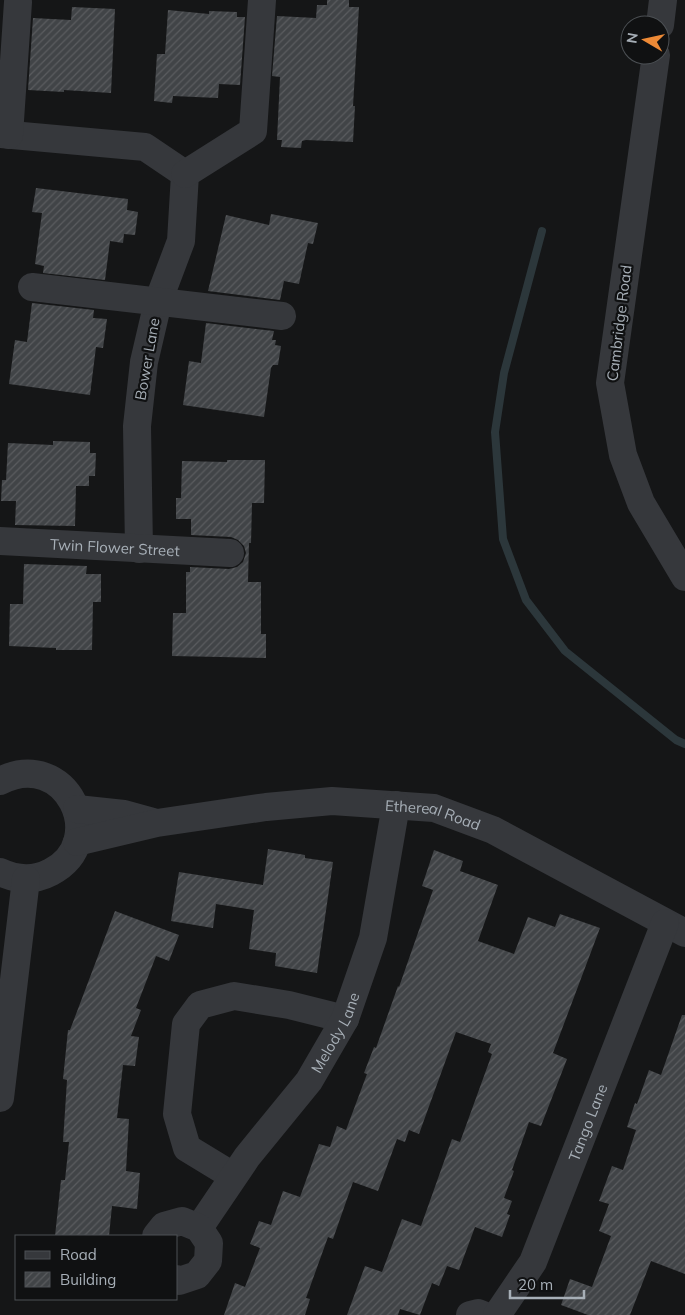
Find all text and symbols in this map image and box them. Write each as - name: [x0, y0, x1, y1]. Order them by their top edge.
- north arrow: [620, 15, 670, 65]
- text: N: [622, 31, 642, 45]
- street label: Cambridge Road: [602, 264, 636, 382]
- street label: Bower Lane: [130, 316, 164, 402]
- street label: Twin Flower Street: [49, 534, 180, 560]
- street label: Ethereal Road: [385, 795, 483, 834]
- street label: Melody Lane: [306, 990, 363, 1076]
- street label: Tango Lane: [564, 1081, 611, 1164]
- legend: [15, 1235, 178, 1300]
- text: Road: [60, 1245, 97, 1264]
- scale bar: [510, 1268, 584, 1300]
- text: Building: [60, 1270, 116, 1289]
- text: 20 m: [518, 1275, 553, 1294]

